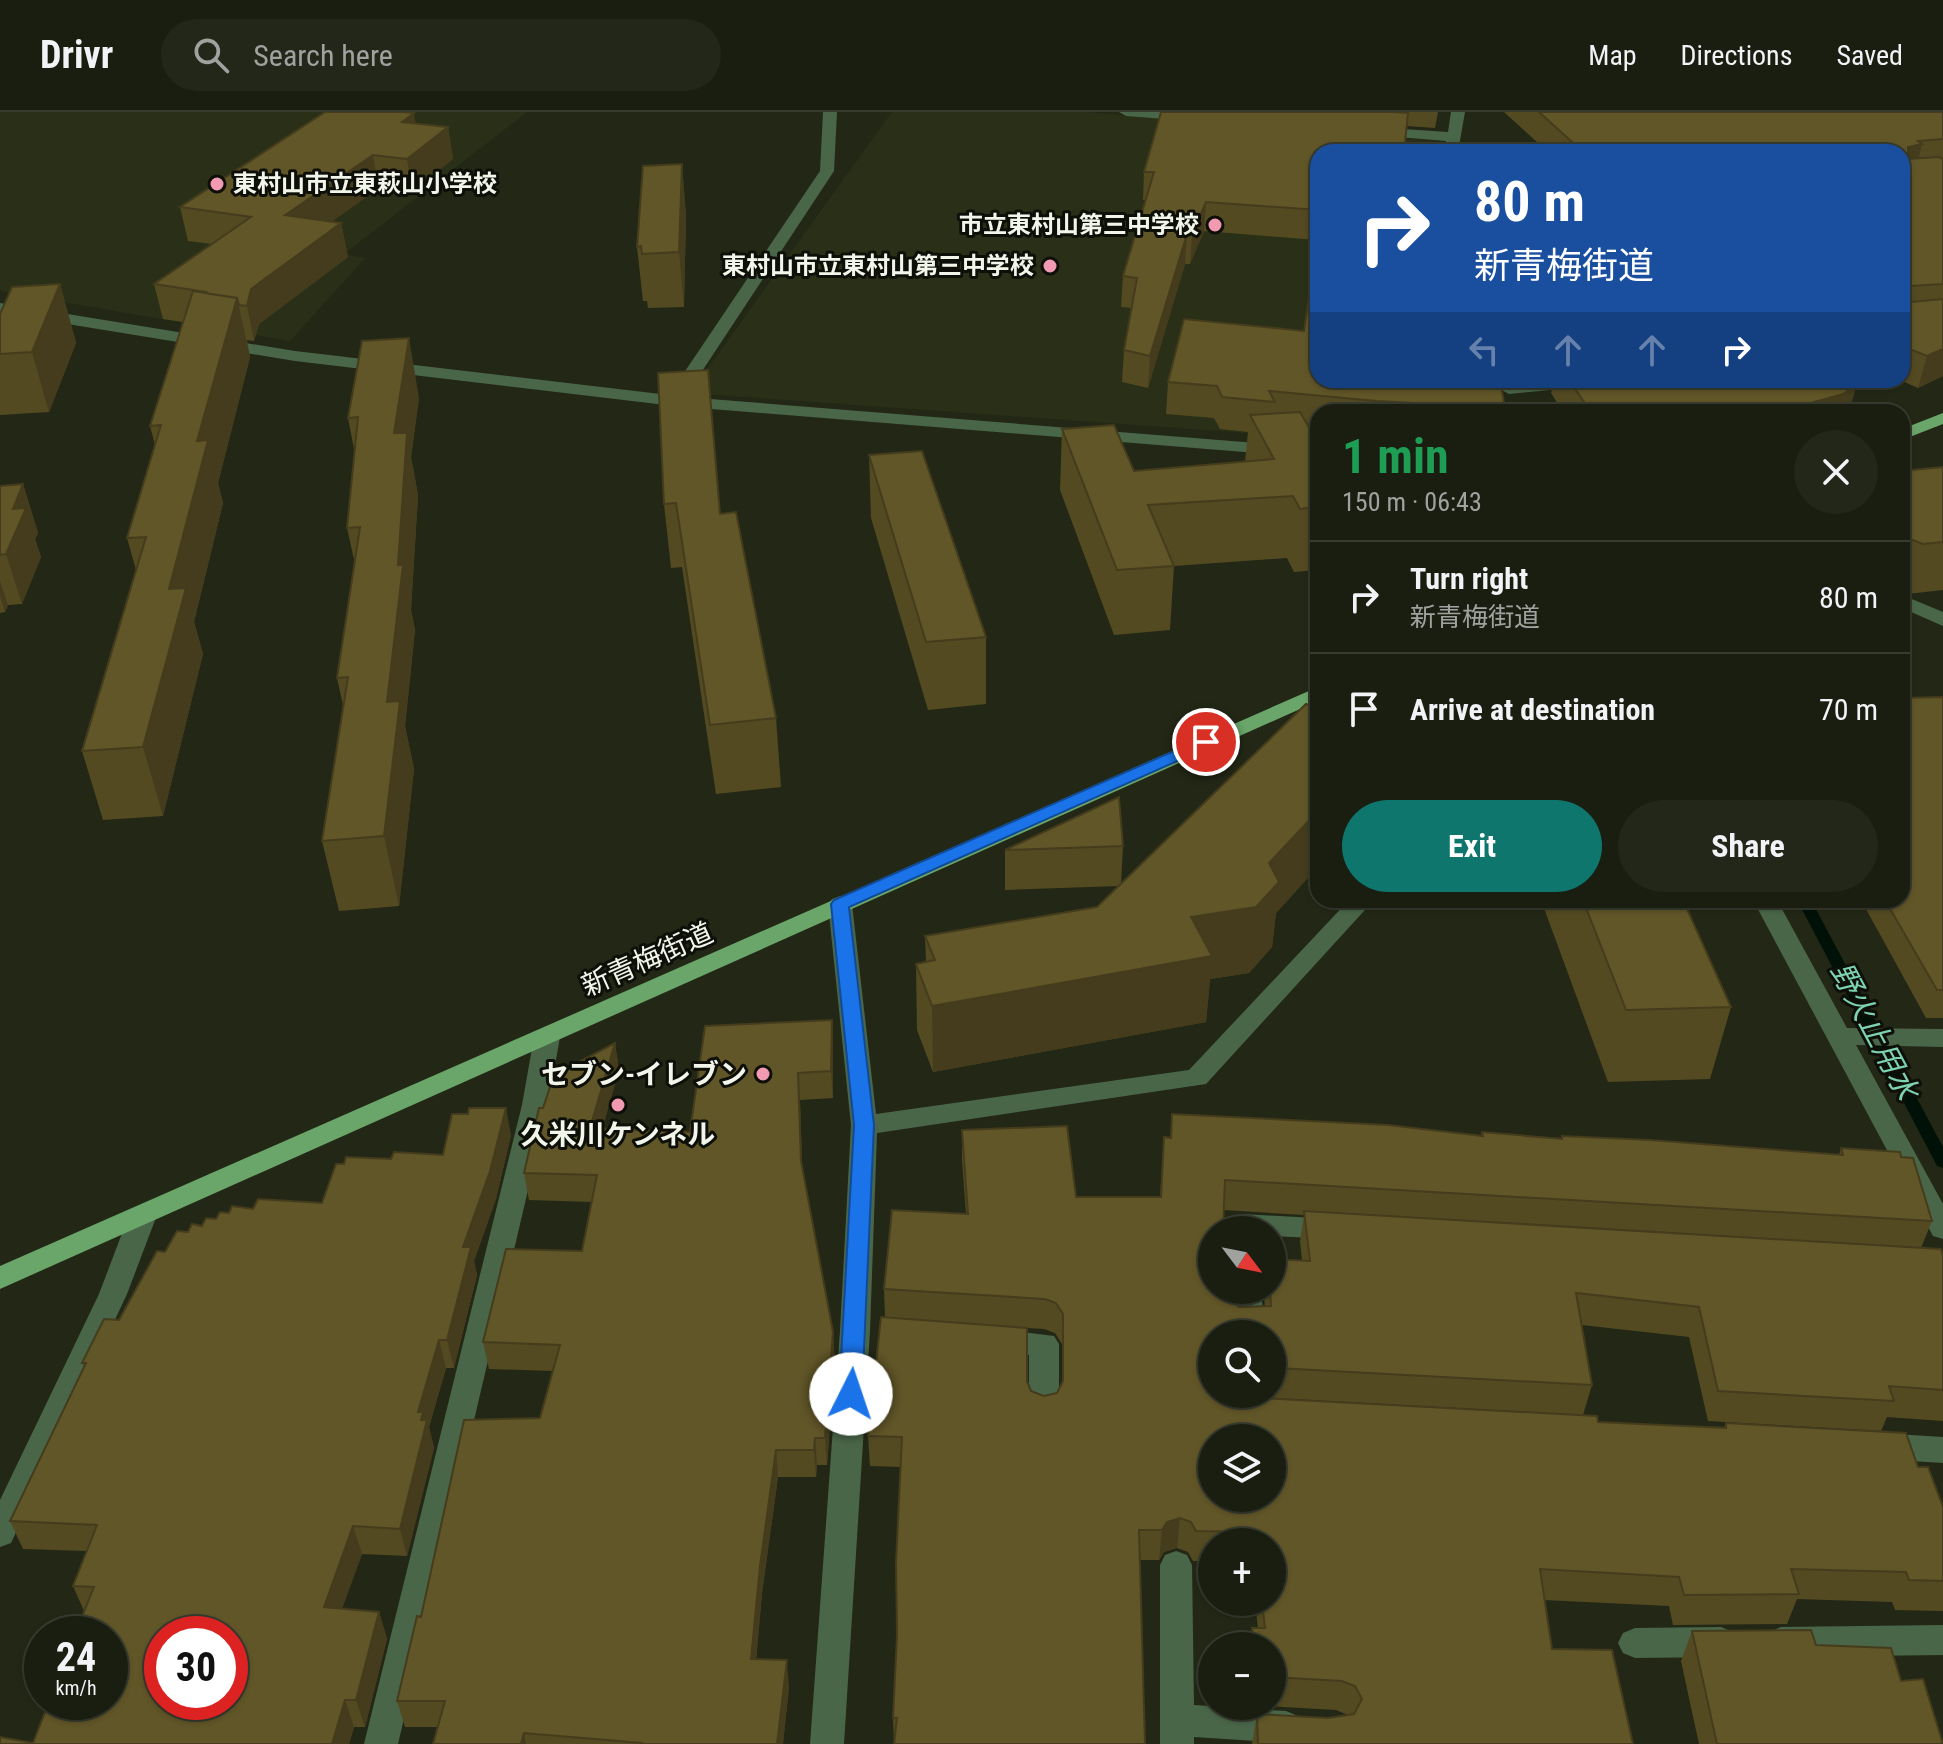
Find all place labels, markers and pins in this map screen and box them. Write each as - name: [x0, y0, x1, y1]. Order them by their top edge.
- place label: 東村山市立東萩山小学校: [233, 170, 497, 198]
- marker: 東村山市立東萩山小学校: [208, 175, 226, 193]
- place label: 市立東村山第三中学校: [959, 211, 1199, 239]
- marker: 市立東村山第三中学校: [1206, 216, 1224, 234]
- place label: 東村山市立東村山第三中学校: [722, 252, 1034, 280]
- marker: 東村山市立東村山第三中学校: [1041, 257, 1059, 275]
- pin: [1172, 708, 1240, 776]
- place label: セブン-イレブン: [541, 1058, 747, 1091]
- marker: セブン-イレブン: [754, 1065, 772, 1083]
- marker: 久米川ケンネル: [609, 1096, 627, 1114]
- place label: 久米川ケンネル: [521, 1118, 715, 1151]

